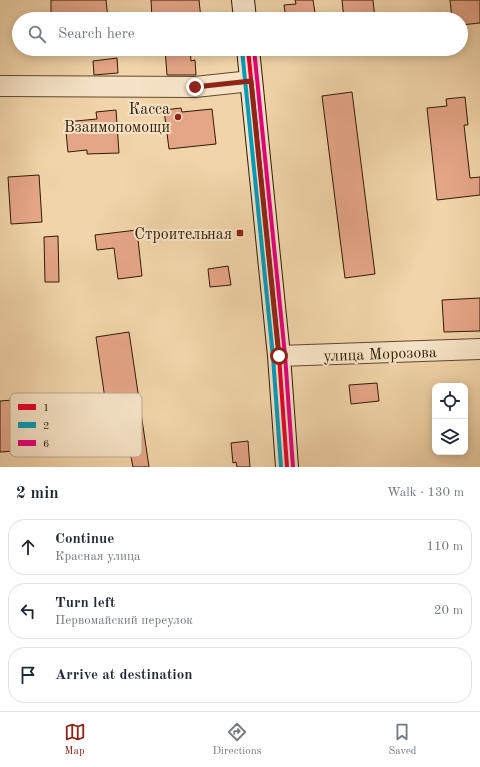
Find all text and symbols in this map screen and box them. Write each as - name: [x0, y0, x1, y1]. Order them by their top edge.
- search box: [12, 12, 468, 56]
- icon: search: [26, 23, 48, 45]
- text: Search here: [58, 27, 135, 42]
- route end: [186, 78, 204, 96]
- place label: Касса Взаимопомощи: [64, 102, 170, 136]
- marker: Касса Взаимопомощи: [173, 112, 183, 122]
- place label: Строительная: [134, 227, 232, 243]
- marker: Строительная: [235, 228, 245, 238]
- street label: улица Морозова: [323, 345, 437, 365]
- route start: [270, 347, 288, 365]
- map controls: [432, 383, 468, 455]
- button: locate: [432, 383, 468, 419]
- legend: [10, 393, 142, 457]
- text: 1: [43, 403, 49, 414]
- button: layers: [432, 419, 468, 455]
- text: 2: [43, 421, 49, 432]
- text: 6: [43, 439, 49, 450]
- text: 2 min: [16, 485, 59, 502]
- text: Walk · 130 m: [387, 486, 464, 499]
- text: Continue: [55, 532, 114, 547]
- icon: ahead: [17, 536, 39, 558]
- text: 110 m: [426, 540, 463, 553]
- text: Красная улица: [55, 550, 141, 563]
- text: Turn left: [55, 596, 115, 611]
- icon: left: [17, 600, 39, 622]
- text: 20 m: [434, 604, 463, 617]
- text: Первомайский переулок: [55, 614, 193, 627]
- icon: arrive: [17, 664, 39, 686]
- text: Arrive at destination: [55, 668, 193, 683]
- tab: Map: [64, 721, 86, 759]
- tab: Directions: [213, 721, 261, 759]
- tab: Saved: [388, 721, 416, 759]

